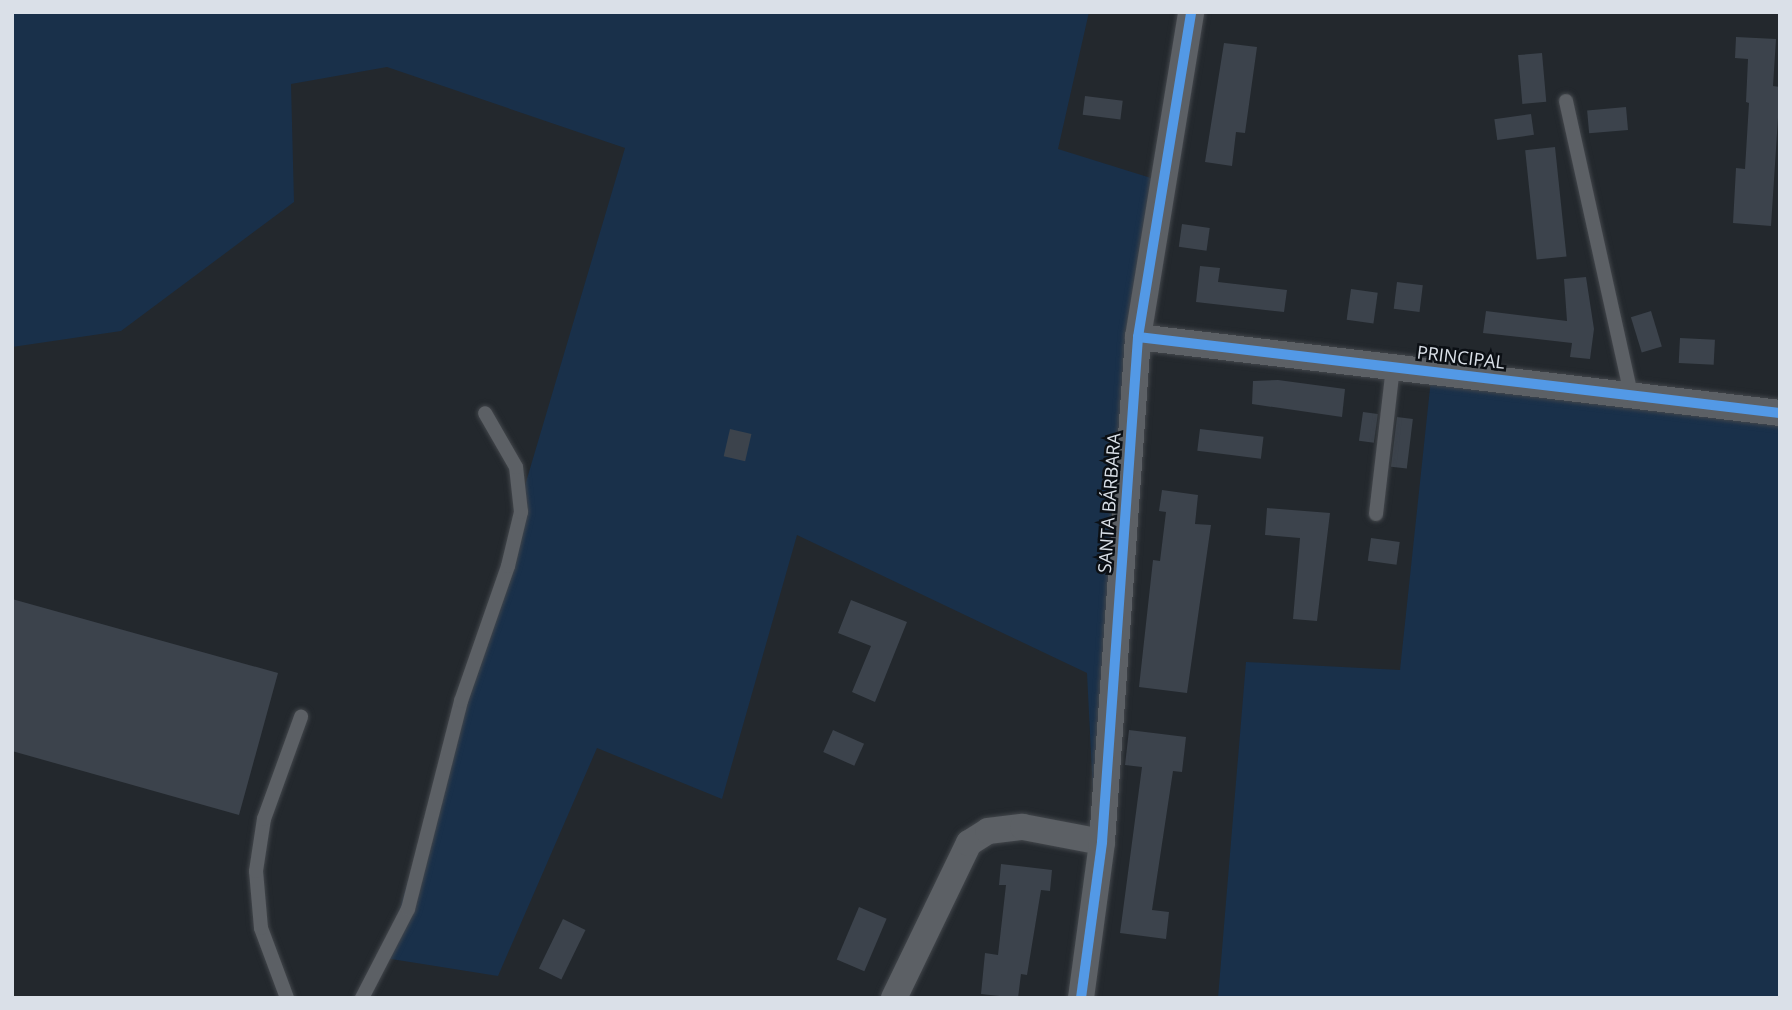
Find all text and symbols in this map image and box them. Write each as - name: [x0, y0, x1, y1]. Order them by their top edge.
- street label: PRINCIPAL: [1416, 341, 1506, 373]
- street label: SANTA BÁRBARA: [1093, 432, 1125, 574]

